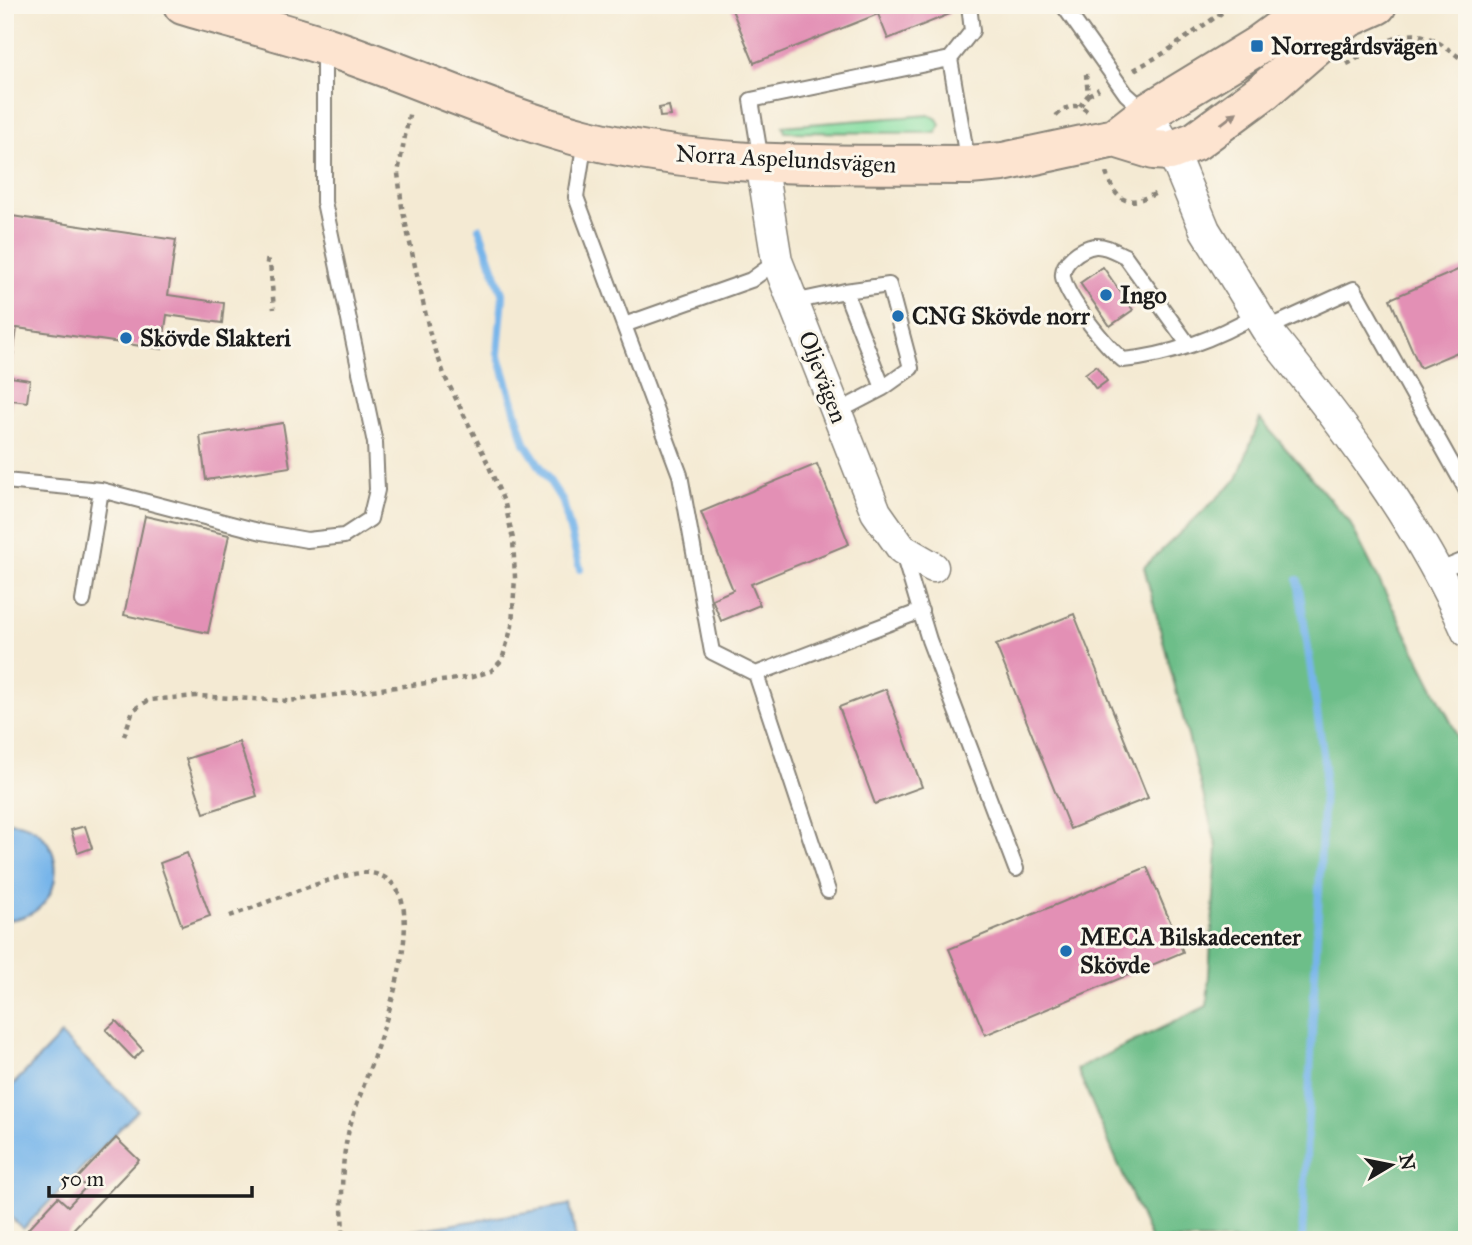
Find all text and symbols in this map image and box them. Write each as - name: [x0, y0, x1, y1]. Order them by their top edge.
- place label: Norregårdsvägen: [1271, 31, 1438, 61]
- marker: Norregårdsvägen: [1249, 38, 1265, 54]
- one-way arrow: [1220, 111, 1238, 125]
- street label: Norra Aspelundsvägen: [675, 138, 897, 180]
- place label: Ingo: [1120, 280, 1167, 310]
- marker: Ingo: [1098, 287, 1114, 303]
- place label: CNG Skövde norr: [912, 301, 1091, 331]
- marker: CNG Skövde norr: [890, 308, 906, 324]
- place label: Skövde Slakteri: [140, 323, 291, 353]
- street label: Oljevägen: [792, 327, 854, 427]
- marker: Skövde Slakteri: [118, 330, 134, 346]
- place label: MECA Bilskadecenter Skövde: [1080, 922, 1302, 980]
- marker: MECA Bilskadecenter Skövde: [1058, 943, 1074, 959]
- north arrow: [1356, 1130, 1426, 1200]
- text: N: [1395, 1152, 1420, 1172]
- scale bar: [49, 1154, 252, 1198]
- text: 50 m: [60, 1166, 105, 1192]

